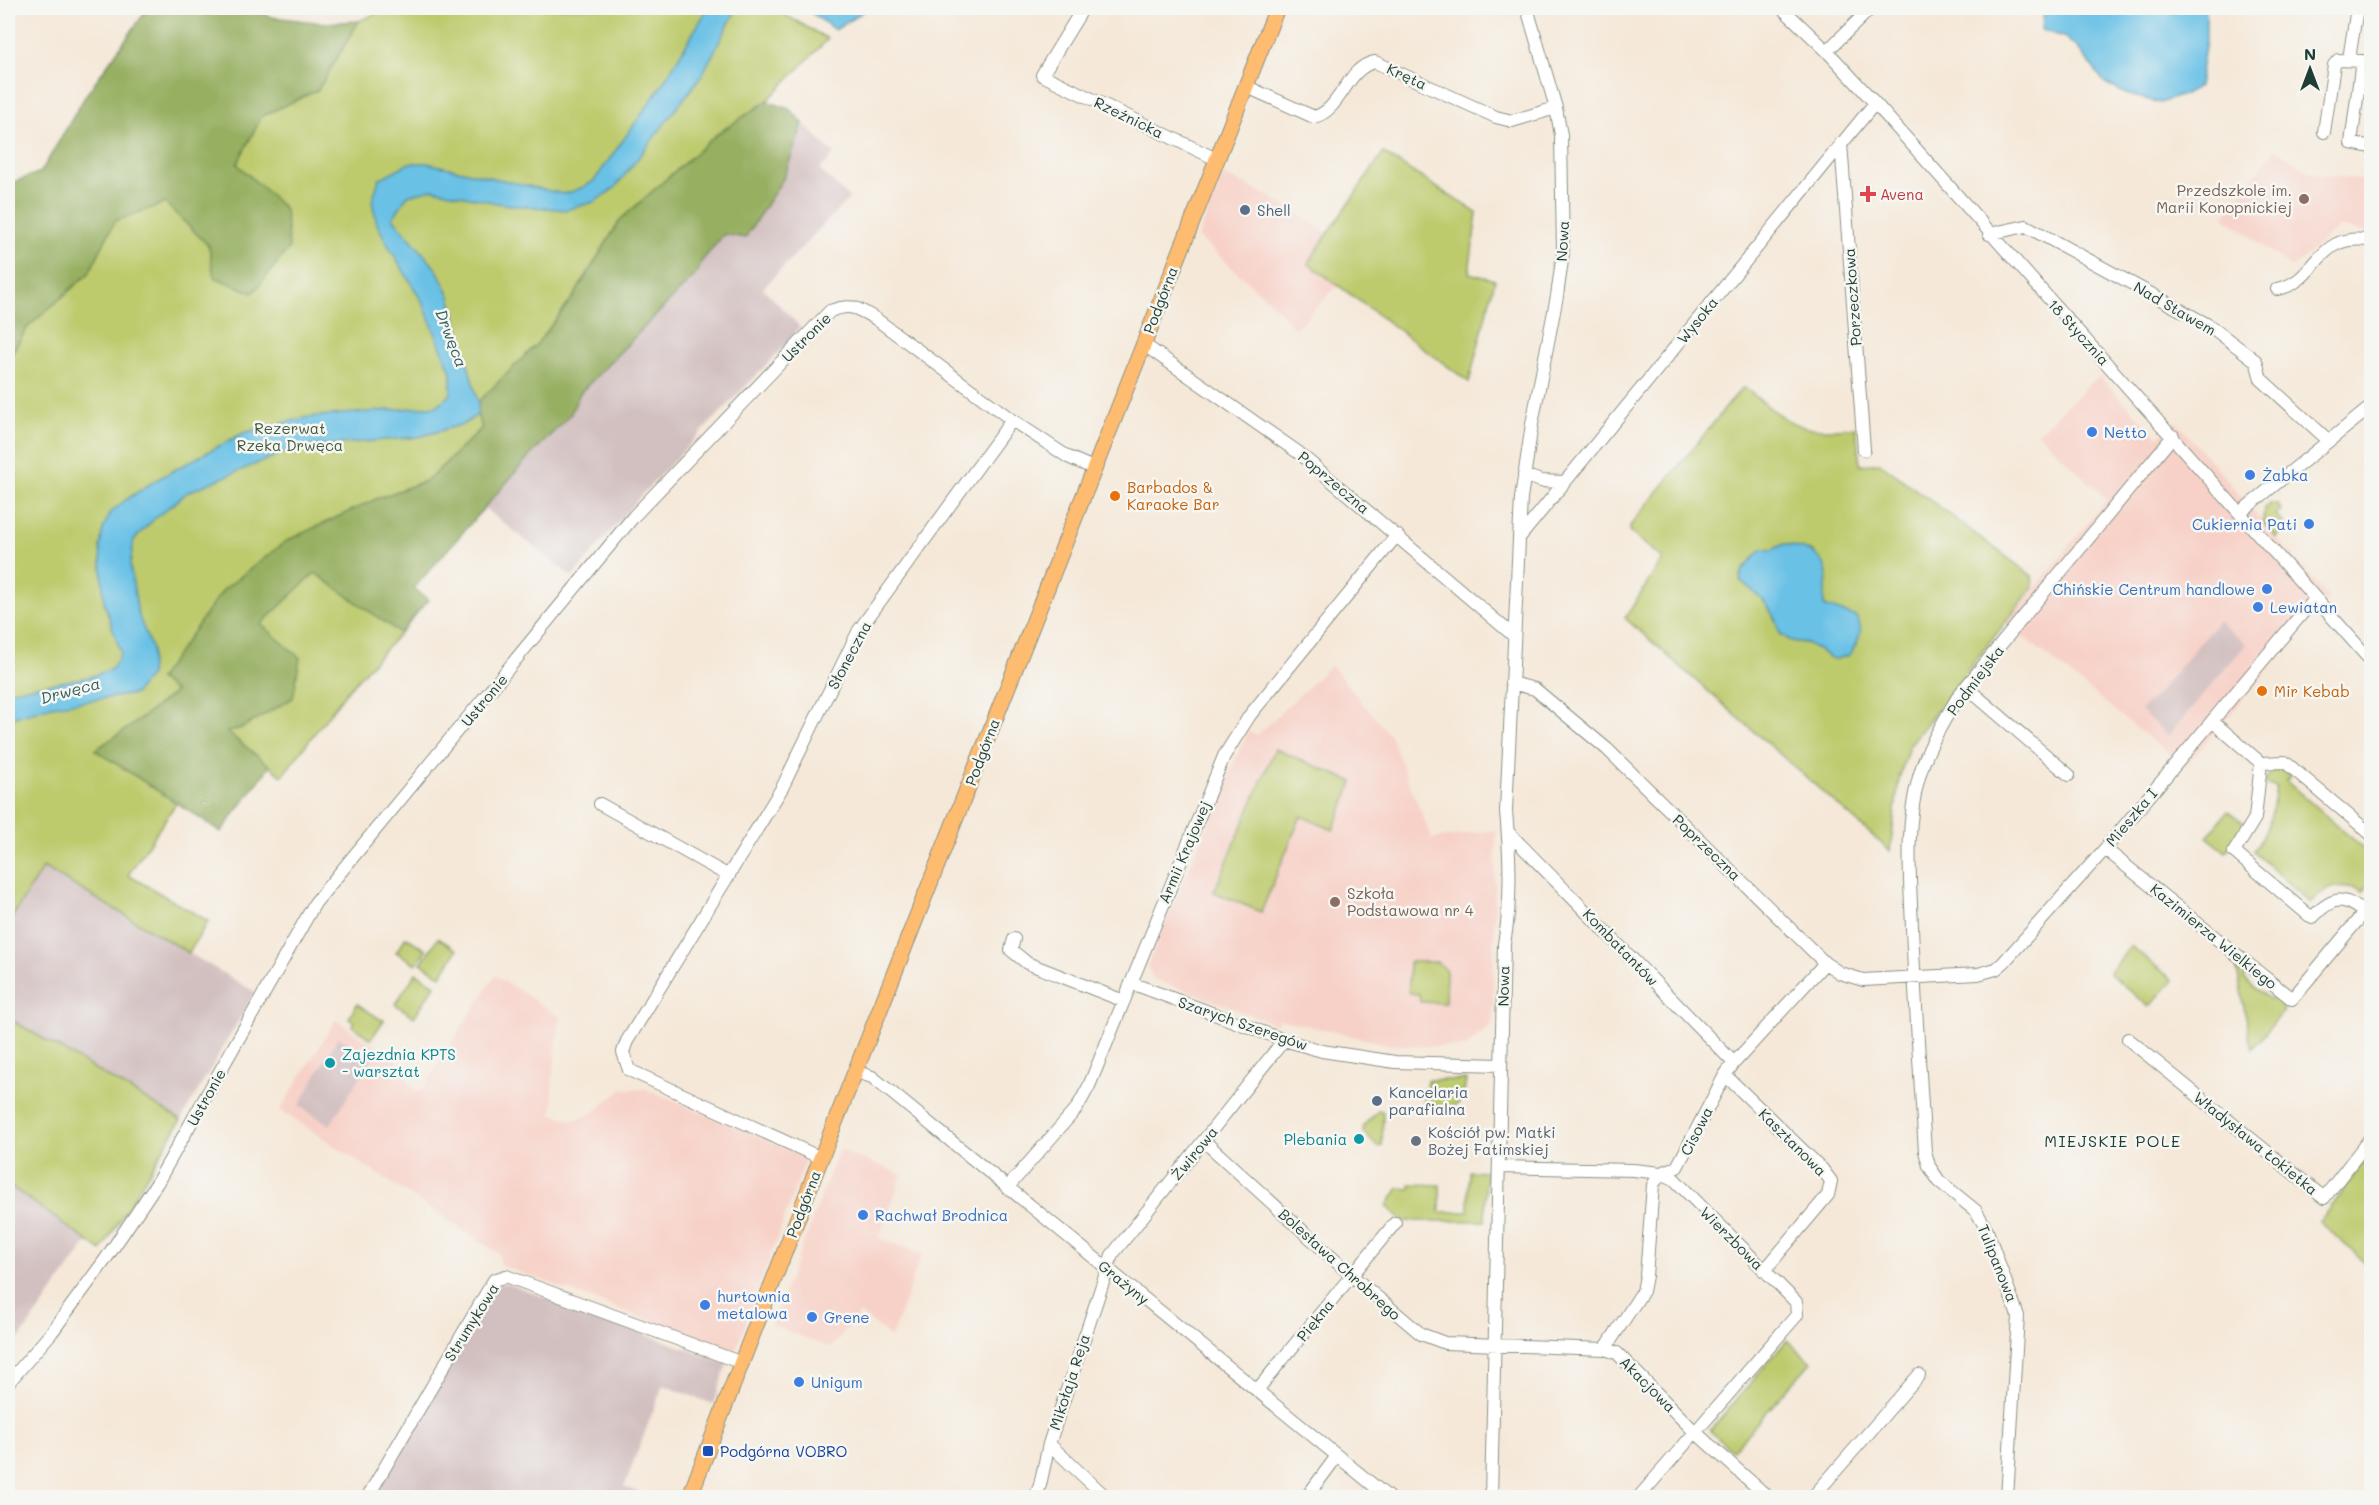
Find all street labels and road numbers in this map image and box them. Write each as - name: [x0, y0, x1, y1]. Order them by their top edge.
- street label: Kręta: [1384, 58, 1430, 94]
- street label: Rzeźnicka: [1091, 92, 1167, 142]
- street label: Nowa: [1551, 220, 1573, 262]
- street label: Porzeczkowa: [1839, 247, 1865, 347]
- street label: Podgórna: [1138, 264, 1182, 336]
- street label: Nad Stawem: [2130, 276, 2220, 340]
- street label: Wysoka: [1672, 293, 1722, 347]
- street label: 18 Stycznia: [2044, 295, 2114, 369]
- street label: Ustronie: [777, 308, 835, 366]
- street label: Poprzeczna: [1294, 446, 1374, 518]
- street label: Słoneczna: [823, 617, 875, 693]
- street label: Podmiejska: [1942, 641, 2008, 719]
- street label: Ustronie: [456, 670, 512, 730]
- street label: Podgórna: [960, 716, 1004, 788]
- street label: Mieszka I: [2101, 783, 2161, 850]
- street label: Armii Krajowej: [1153, 798, 1215, 906]
- street label: Poprzeczna: [1669, 809, 1745, 885]
- street label: Kazimierza Wielkiego: [2147, 879, 2282, 993]
- street label: Kombatantów: [1579, 904, 1663, 990]
- street label: Nowa: [1493, 965, 1513, 1007]
- street label: Szarych Szeregów: [1176, 991, 1310, 1055]
- street label: Ustronie: [182, 1065, 230, 1129]
- street label: Władysława Łokietka: [2190, 1087, 2322, 1199]
- street label: Cisowa: [1675, 1103, 1717, 1159]
- street label: Kasztanowa: [1755, 1104, 1831, 1180]
- street label: Żwirowa: [1166, 1122, 1222, 1184]
- street label: Podgórna: [781, 1168, 825, 1240]
- street label: Wierzbowa: [1696, 1202, 1768, 1274]
- street label: Bolesława Chrobrego: [1275, 1204, 1405, 1324]
- street label: Tulipanowa: [1973, 1221, 2023, 1305]
- street label: Grażyny: [1094, 1255, 1154, 1309]
- street label: Strumykowa: [439, 1279, 503, 1365]
- street label: Piękna: [1292, 1295, 1338, 1345]
- street label: Mikołaja Reja: [1044, 1331, 1094, 1433]
- street label: Akacjowa: [1616, 1352, 1680, 1416]

